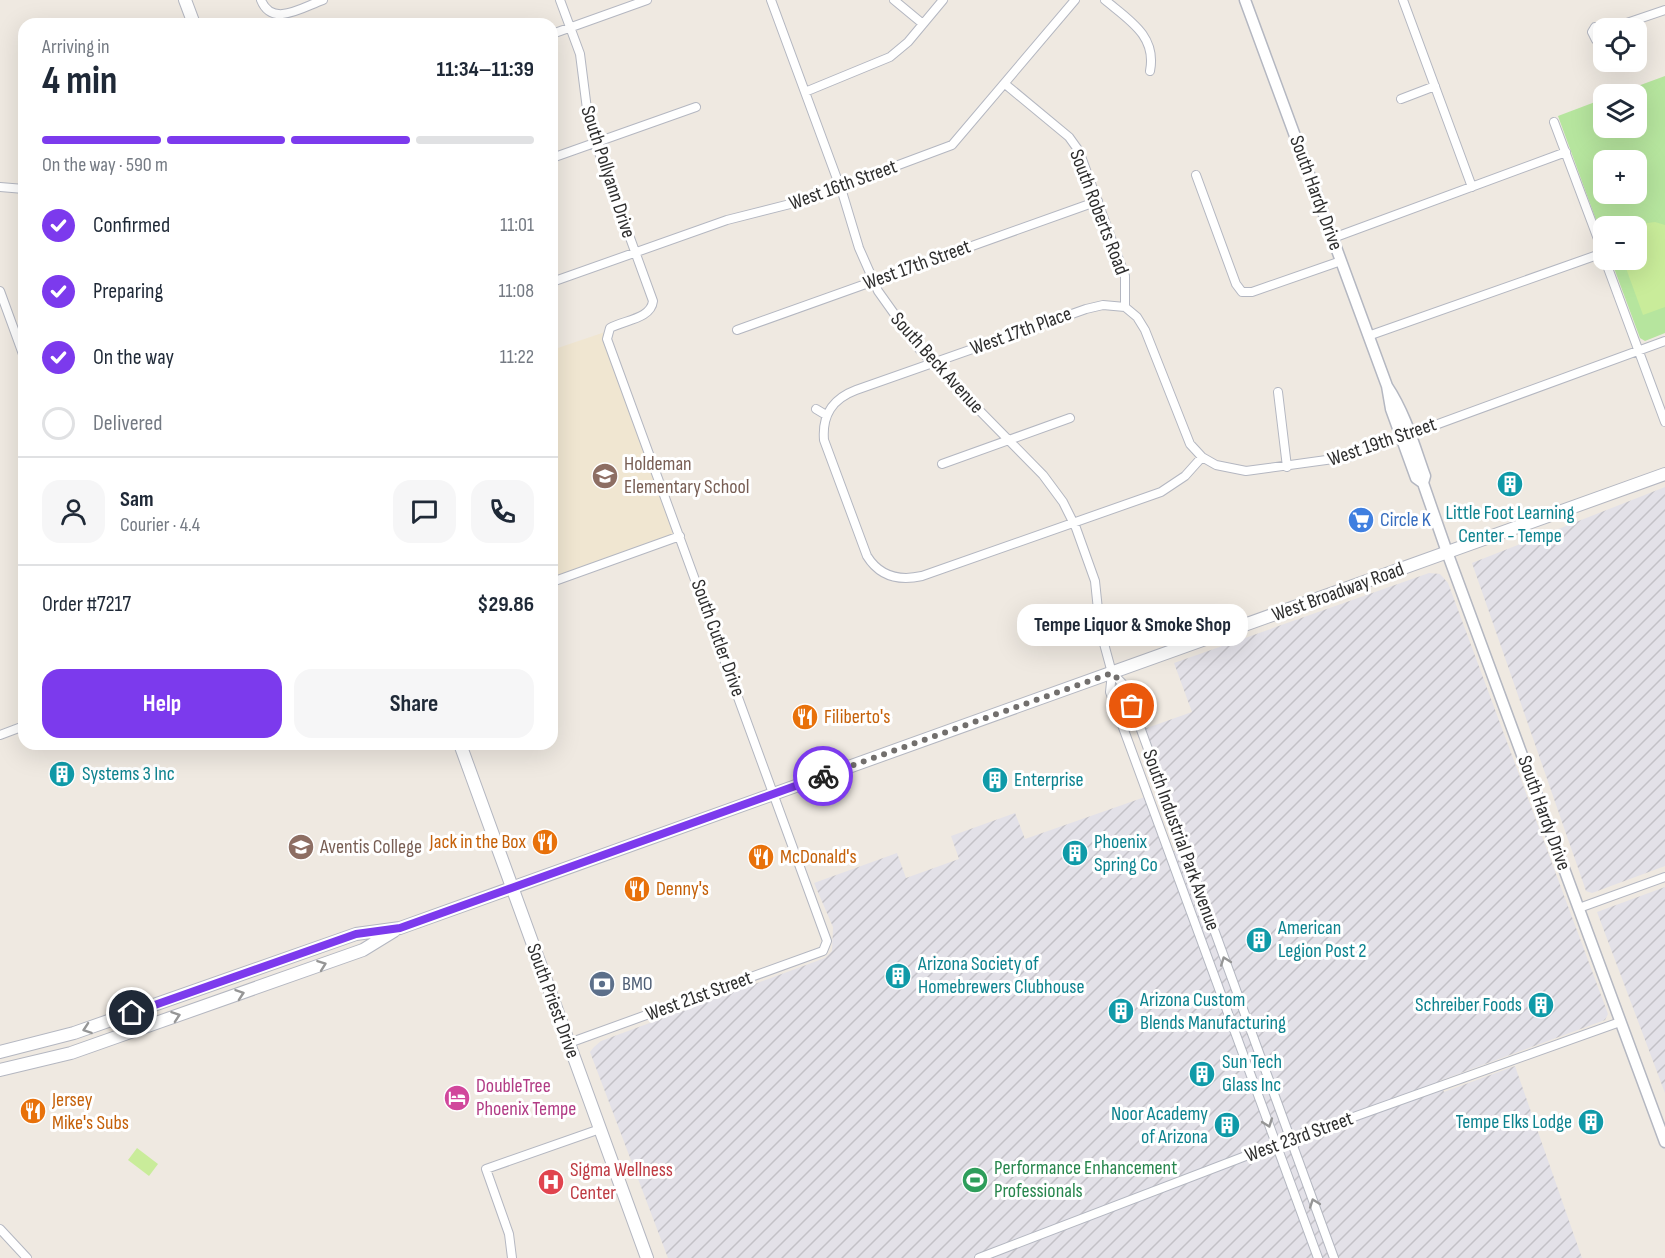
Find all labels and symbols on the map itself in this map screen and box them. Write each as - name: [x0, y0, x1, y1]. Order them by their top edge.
- street label: South Pollyann Drive: [575, 103, 641, 241]
- street label: South Hardy Drive: [1284, 132, 1348, 254]
- street label: South Roberts Road: [1064, 146, 1134, 278]
- street label: West 16th Street: [786, 154, 900, 216]
- street label: West 17th Street: [860, 235, 974, 295]
- street label: West 17th Place: [967, 302, 1075, 360]
- street label: South Beck Avenue: [885, 308, 989, 418]
- street label: West 19th Street: [1325, 412, 1439, 472]
- place label: Holdeman Elementary School: [624, 452, 750, 499]
- school or university icon: Holdeman Elementary School: [590, 461, 620, 491]
- building icon: Little Foot Learning Center - Tempe: [1495, 469, 1525, 499]
- place label: Little Foot Learning Center - Tempe: [1446, 501, 1574, 548]
- supermarket icon: Circle K: [1346, 505, 1376, 535]
- place label: Circle K: [1380, 508, 1431, 532]
- street label: West Broadway Road: [1269, 557, 1407, 627]
- street label: South Cutler Drive: [686, 576, 750, 700]
- callout: Tempe Liquor & Smoke Shop: [1016, 604, 1248, 646]
- pin: [1106, 680, 1157, 731]
- restaurant icon: Filiberto's: [790, 702, 820, 732]
- place label: Filiberto's: [824, 705, 890, 729]
- courier: [793, 746, 853, 806]
- street label: South Industrial Park Avenue: [1137, 746, 1225, 934]
- street label: South Hardy Drive: [1512, 752, 1576, 874]
- building icon: Systems 3 Inc: [47, 759, 77, 789]
- place label: Systems 3 Inc: [82, 762, 175, 786]
- building icon: Enterprise: [980, 765, 1010, 795]
- place label: Enterprise: [1014, 768, 1084, 792]
- restaurant icon: Jack in the Box: [530, 827, 560, 857]
- place label: Jack in the Box: [429, 830, 526, 854]
- place label: Phoenix Spring Co: [1094, 830, 1158, 877]
- school or university icon: Aventis College: [286, 832, 316, 862]
- place label: Aventis College: [319, 835, 422, 859]
- building icon: Phoenix Spring Co: [1060, 838, 1090, 868]
- restaurant icon: McDonald's: [746, 842, 776, 872]
- place label: McDonald's: [780, 845, 857, 869]
- restaurant icon: Denny's: [622, 874, 652, 904]
- place label: Denny's: [656, 877, 709, 901]
- place label: American Legion Post 2: [1277, 916, 1366, 963]
- building icon: American Legion Post 2: [1244, 925, 1274, 955]
- street label: South Priest Drive: [521, 940, 585, 1062]
- place label: Arizona Society of Homebrewers Clubhouse: [917, 952, 1085, 999]
- one-way arrow: [1220, 956, 1233, 966]
- one-way arrow: [316, 959, 327, 972]
- building icon: Arizona Society of Homebrewers Clubhouse: [883, 961, 913, 991]
- street label: West 21st Street: [643, 966, 755, 1026]
- bank icon: BMO: [587, 969, 617, 999]
- place label: BMO: [622, 972, 653, 996]
- pin: [106, 987, 157, 1038]
- one-way arrow: [234, 988, 245, 1001]
- place label: Arizona Custom Blends Manufacturing: [1139, 988, 1286, 1035]
- building icon: Schreiber Foods: [1526, 990, 1556, 1020]
- place label: Schreiber Foods: [1415, 993, 1522, 1017]
- building icon: Arizona Custom Blends Manufacturing: [1106, 996, 1136, 1026]
- one-way arrow: [170, 1011, 181, 1024]
- one-way arrow: [82, 1021, 93, 1034]
- place label: Sun Tech Glass Inc: [1222, 1050, 1282, 1097]
- building icon: Sun Tech Glass Inc: [1187, 1059, 1217, 1089]
- place label: DoubleTree Phoenix Tempe: [476, 1074, 576, 1121]
- hotel icon: DoubleTree Phoenix Tempe: [442, 1083, 472, 1113]
- place label: Jersey Mike's Subs: [51, 1088, 129, 1135]
- restaurant icon: Jersey Mike's Subs: [18, 1096, 48, 1126]
- place label: Noor Academy of Arizona: [1111, 1102, 1208, 1149]
- street label: West 23rd Street: [1242, 1106, 1356, 1168]
- building icon: Tempe Elks Lodge: [1576, 1107, 1606, 1137]
- building icon: Noor Academy of Arizona: [1212, 1110, 1242, 1140]
- place label: Tempe Elks Lodge: [1455, 1110, 1572, 1134]
- one-way arrow: [1261, 1117, 1274, 1128]
- place label: Performance Enhancement Professionals: [994, 1156, 1177, 1203]
- place label: Sigma Wellness Center: [570, 1158, 673, 1205]
- sports icon: Performance Enhancement Professionals: [960, 1165, 990, 1195]
- hospital icon: Sigma Wellness Center: [536, 1167, 566, 1197]
- one-way arrow: [1308, 1198, 1321, 1209]

